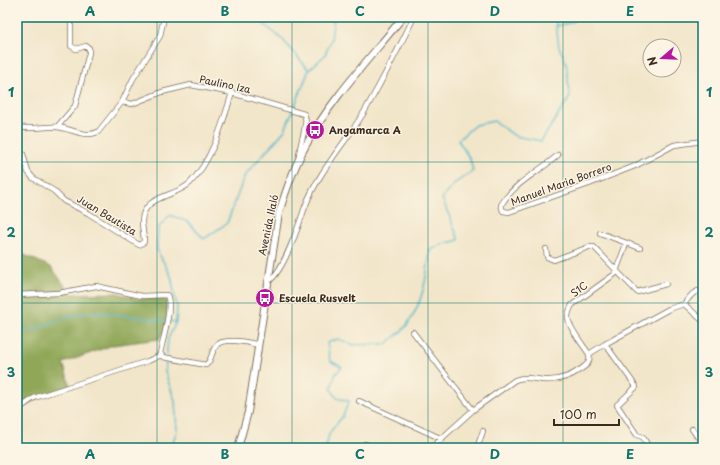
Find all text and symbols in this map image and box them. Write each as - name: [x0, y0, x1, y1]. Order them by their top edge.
- text: A: [85, 1, 95, 20]
- text: B: [221, 1, 230, 20]
- text: C: [355, 1, 365, 20]
- text: D: [490, 1, 500, 20]
- text: E: [626, 1, 634, 20]
- north arrow: [642, 38, 682, 78]
- text: N: [643, 54, 662, 68]
- street label: Paulino Iza: [198, 71, 253, 96]
- text: 1: [8, 82, 14, 101]
- text: 1: [706, 82, 712, 101]
- bus stop icon: Angamarca A: [304, 119, 326, 141]
- place label: Angamarca A: [329, 122, 401, 137]
- street label: Manuel Maria Borrero: [508, 158, 614, 209]
- street label: Juan Bautista: [75, 191, 140, 239]
- street label: Avenida Ilaló: [254, 193, 281, 257]
- text: 2: [6, 222, 16, 241]
- text: 2: [704, 222, 714, 241]
- street label: S1C: [567, 277, 591, 300]
- bus stop icon: Escuela Rusvelt: [254, 287, 276, 309]
- place label: Escuela Rusvelt: [279, 290, 356, 305]
- text: 3: [7, 362, 16, 381]
- text: 3: [705, 362, 714, 381]
- scale bar: [554, 401, 619, 427]
- text: 100 m: [560, 405, 597, 423]
- text: A: [85, 444, 95, 463]
- text: B: [221, 444, 230, 463]
- text: C: [355, 444, 365, 463]
- text: D: [490, 444, 500, 463]
- text: E: [626, 444, 634, 463]

